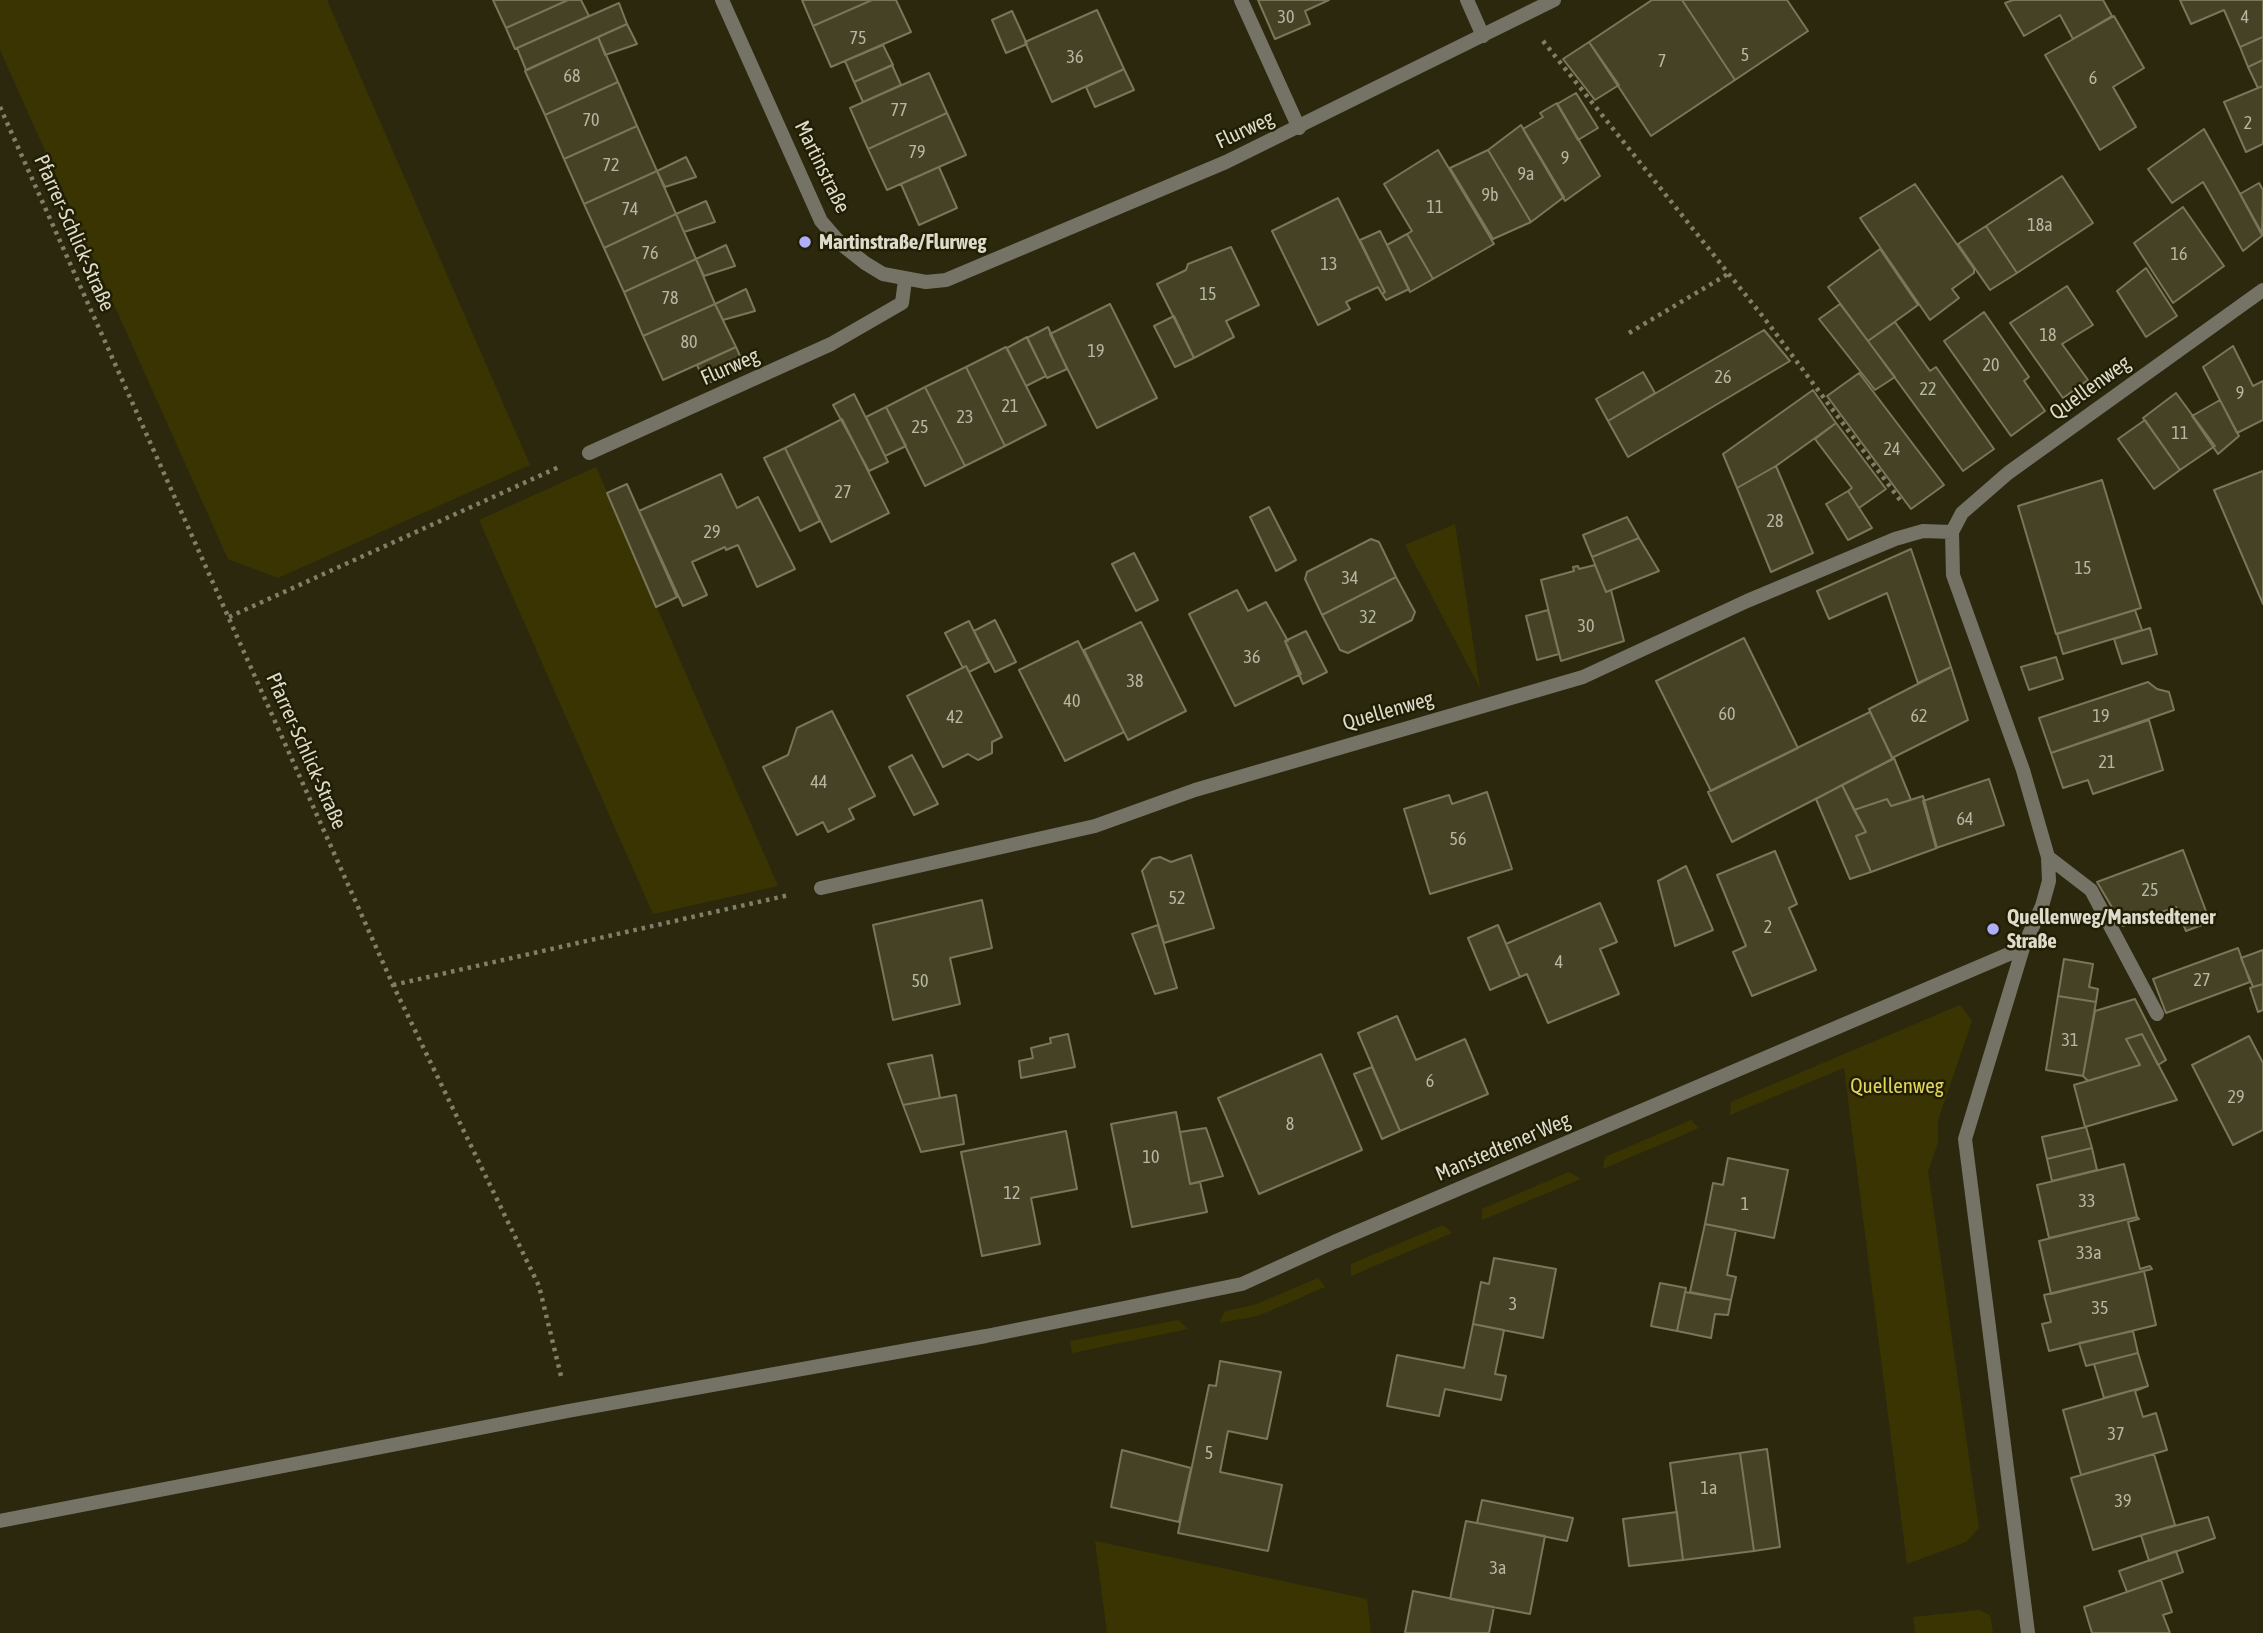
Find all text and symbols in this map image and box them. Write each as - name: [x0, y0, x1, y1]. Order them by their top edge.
- house number: 30: [1278, 6, 1294, 28]
- house number: 4: [2241, 6, 2249, 28]
- house number: 75: [850, 27, 866, 49]
- house number: 5: [1741, 44, 1749, 66]
- house number: 36: [1067, 46, 1083, 68]
- house number: 7: [1658, 50, 1666, 72]
- house number: 68: [564, 65, 580, 87]
- house number: 6: [2089, 67, 2097, 89]
- house number: 77: [891, 99, 907, 121]
- street label: Flurweg: [1212, 106, 1278, 154]
- house number: 70: [583, 109, 599, 131]
- house number: 2: [2244, 112, 2252, 134]
- street label: Martinstraße: [789, 117, 855, 217]
- house number: 79: [909, 141, 925, 163]
- house number: 9: [1561, 147, 1569, 169]
- street label: Pfarrer-Schlick-Straße: [28, 151, 120, 315]
- house number: 72: [603, 154, 619, 176]
- house number: 9a: [1518, 163, 1534, 185]
- house number: 9b: [1482, 184, 1498, 206]
- house number: 11: [1427, 196, 1443, 218]
- house number: 74: [622, 198, 638, 220]
- house number: 18a: [2027, 214, 2053, 236]
- place label: Martinstraße/Flurweg: [819, 229, 987, 255]
- marker: Martinstraße/Flurweg: [797, 234, 813, 250]
- house number: 76: [642, 242, 658, 264]
- house number: 16: [2171, 243, 2187, 265]
- house number: 13: [1321, 253, 1337, 275]
- house number: 15: [1200, 283, 1216, 305]
- house number: 78: [662, 287, 678, 309]
- house number: 18: [2040, 324, 2056, 346]
- house number: 80: [681, 331, 697, 353]
- house number: 19: [1088, 340, 1104, 362]
- street label: Flurweg: [697, 343, 763, 391]
- street label: Quellenweg: [2045, 350, 2135, 426]
- house number: 20: [1983, 354, 1999, 376]
- house number: 26: [1715, 366, 1731, 388]
- house number: 22: [1920, 378, 1936, 400]
- house number: 9: [2236, 382, 2244, 404]
- house number: 21: [1002, 395, 1018, 417]
- house number: 23: [957, 406, 973, 428]
- house number: 25: [912, 416, 928, 438]
- house number: 11: [2172, 422, 2188, 444]
- house number: 24: [1884, 438, 1900, 460]
- house number: 27: [835, 481, 851, 503]
- house number: 28: [1767, 510, 1783, 532]
- house number: 29: [704, 521, 720, 543]
- house number: 15: [2075, 557, 2091, 579]
- house number: 34: [1342, 567, 1358, 589]
- house number: 32: [1360, 606, 1376, 628]
- house number: 30: [1578, 615, 1594, 637]
- house number: 36: [1244, 646, 1260, 668]
- street label: Pfarrer-Schlick-Straße: [260, 669, 352, 833]
- house number: 38: [1127, 670, 1143, 692]
- street label: Quellenweg: [1340, 686, 1436, 736]
- house number: 40: [1064, 690, 1080, 712]
- house number: 60: [1719, 703, 1735, 725]
- house number: 62: [1911, 705, 1927, 727]
- house number: 19: [2093, 705, 2109, 727]
- house number: 42: [947, 706, 963, 728]
- house number: 21: [2099, 751, 2115, 773]
- house number: 44: [811, 771, 827, 793]
- house number: 64: [1957, 808, 1973, 830]
- house number: 56: [1450, 828, 1466, 850]
- house number: 25: [2142, 879, 2158, 901]
- house number: 52: [1169, 887, 1185, 909]
- place label: Quellenweg/Manstedtener Straße: [2007, 904, 2216, 954]
- house number: 2: [1764, 916, 1772, 938]
- marker: Quellenweg/Manstedtener Straße: [1985, 921, 2001, 937]
- house number: 4: [1555, 951, 1563, 973]
- house number: 27: [2194, 969, 2210, 991]
- house number: 50: [912, 970, 928, 992]
- house number: 31: [2062, 1029, 2078, 1051]
- house number: 6: [1426, 1070, 1434, 1092]
- park label: Quellenweg: [1850, 1073, 1944, 1099]
- house number: 29: [2228, 1086, 2244, 1108]
- street label: Manstedtener Weg: [1432, 1107, 1574, 1187]
- house number: 8: [1286, 1113, 1294, 1135]
- house number: 10: [1143, 1146, 1159, 1168]
- house number: 12: [1004, 1182, 1020, 1204]
- house number: 33: [2079, 1190, 2095, 1212]
- house number: 1: [1741, 1193, 1749, 1215]
- house number: 33a: [2076, 1242, 2102, 1264]
- house number: 3: [1509, 1293, 1517, 1315]
- house number: 35: [2092, 1297, 2108, 1319]
- house number: 37: [2108, 1423, 2124, 1445]
- house number: 5: [1205, 1442, 1213, 1464]
- house number: 1a: [1701, 1477, 1717, 1499]
- house number: 39: [2115, 1490, 2131, 1512]
- house number: 3a: [1490, 1557, 1506, 1579]

